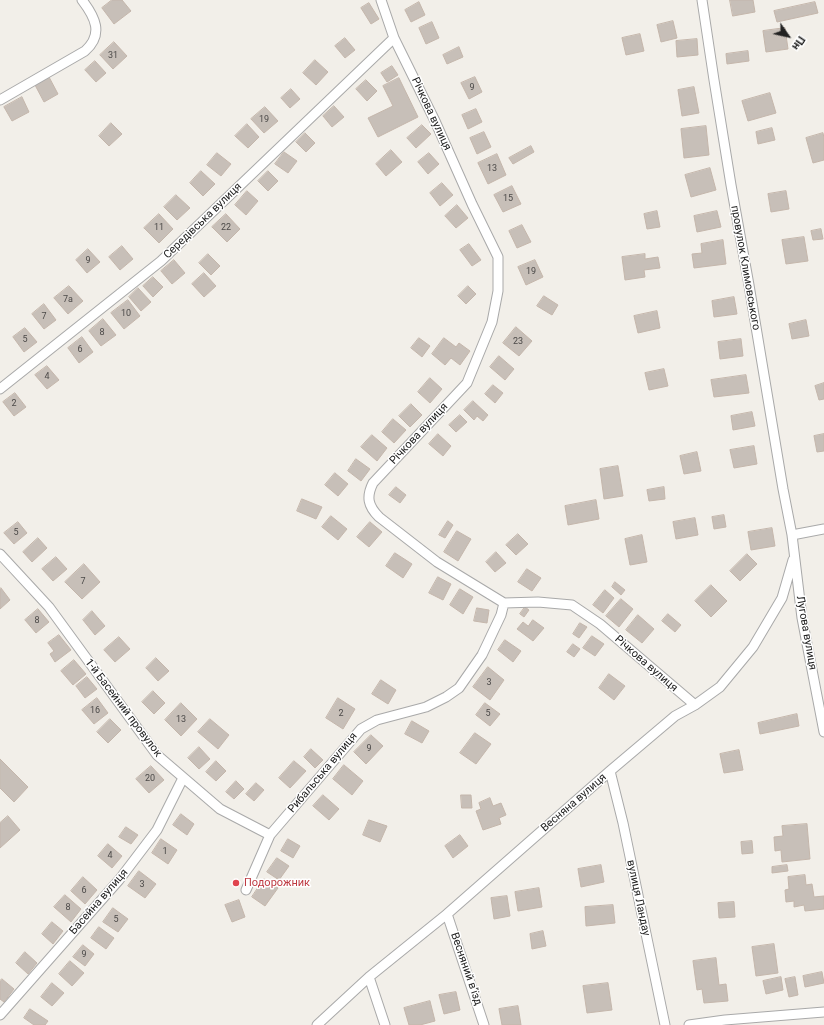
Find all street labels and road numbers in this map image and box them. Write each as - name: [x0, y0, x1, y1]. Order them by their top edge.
- street label: Річкова вулиця: [408, 75, 454, 153]
- street label: Середівська вулиця: [161, 180, 245, 262]
- street label: провулок Климовського: [728, 205, 762, 331]
- street label: Річкова вулиця: [387, 401, 451, 467]
- street label: Лугова вулиця: [793, 595, 819, 671]
- street label: Річкова вулиця: [612, 633, 680, 695]
- street label: 1-й Басейний провулок: [82, 656, 164, 760]
- street label: Рибальська вулиця: [286, 730, 360, 816]
- street label: Весняна вулиця: [539, 771, 609, 835]
- street label: вулиця Ландау: [624, 859, 652, 937]
- street label: Басейна вулиця: [67, 867, 131, 937]
- street label: Весняний вʼїзд: [447, 931, 485, 1007]

